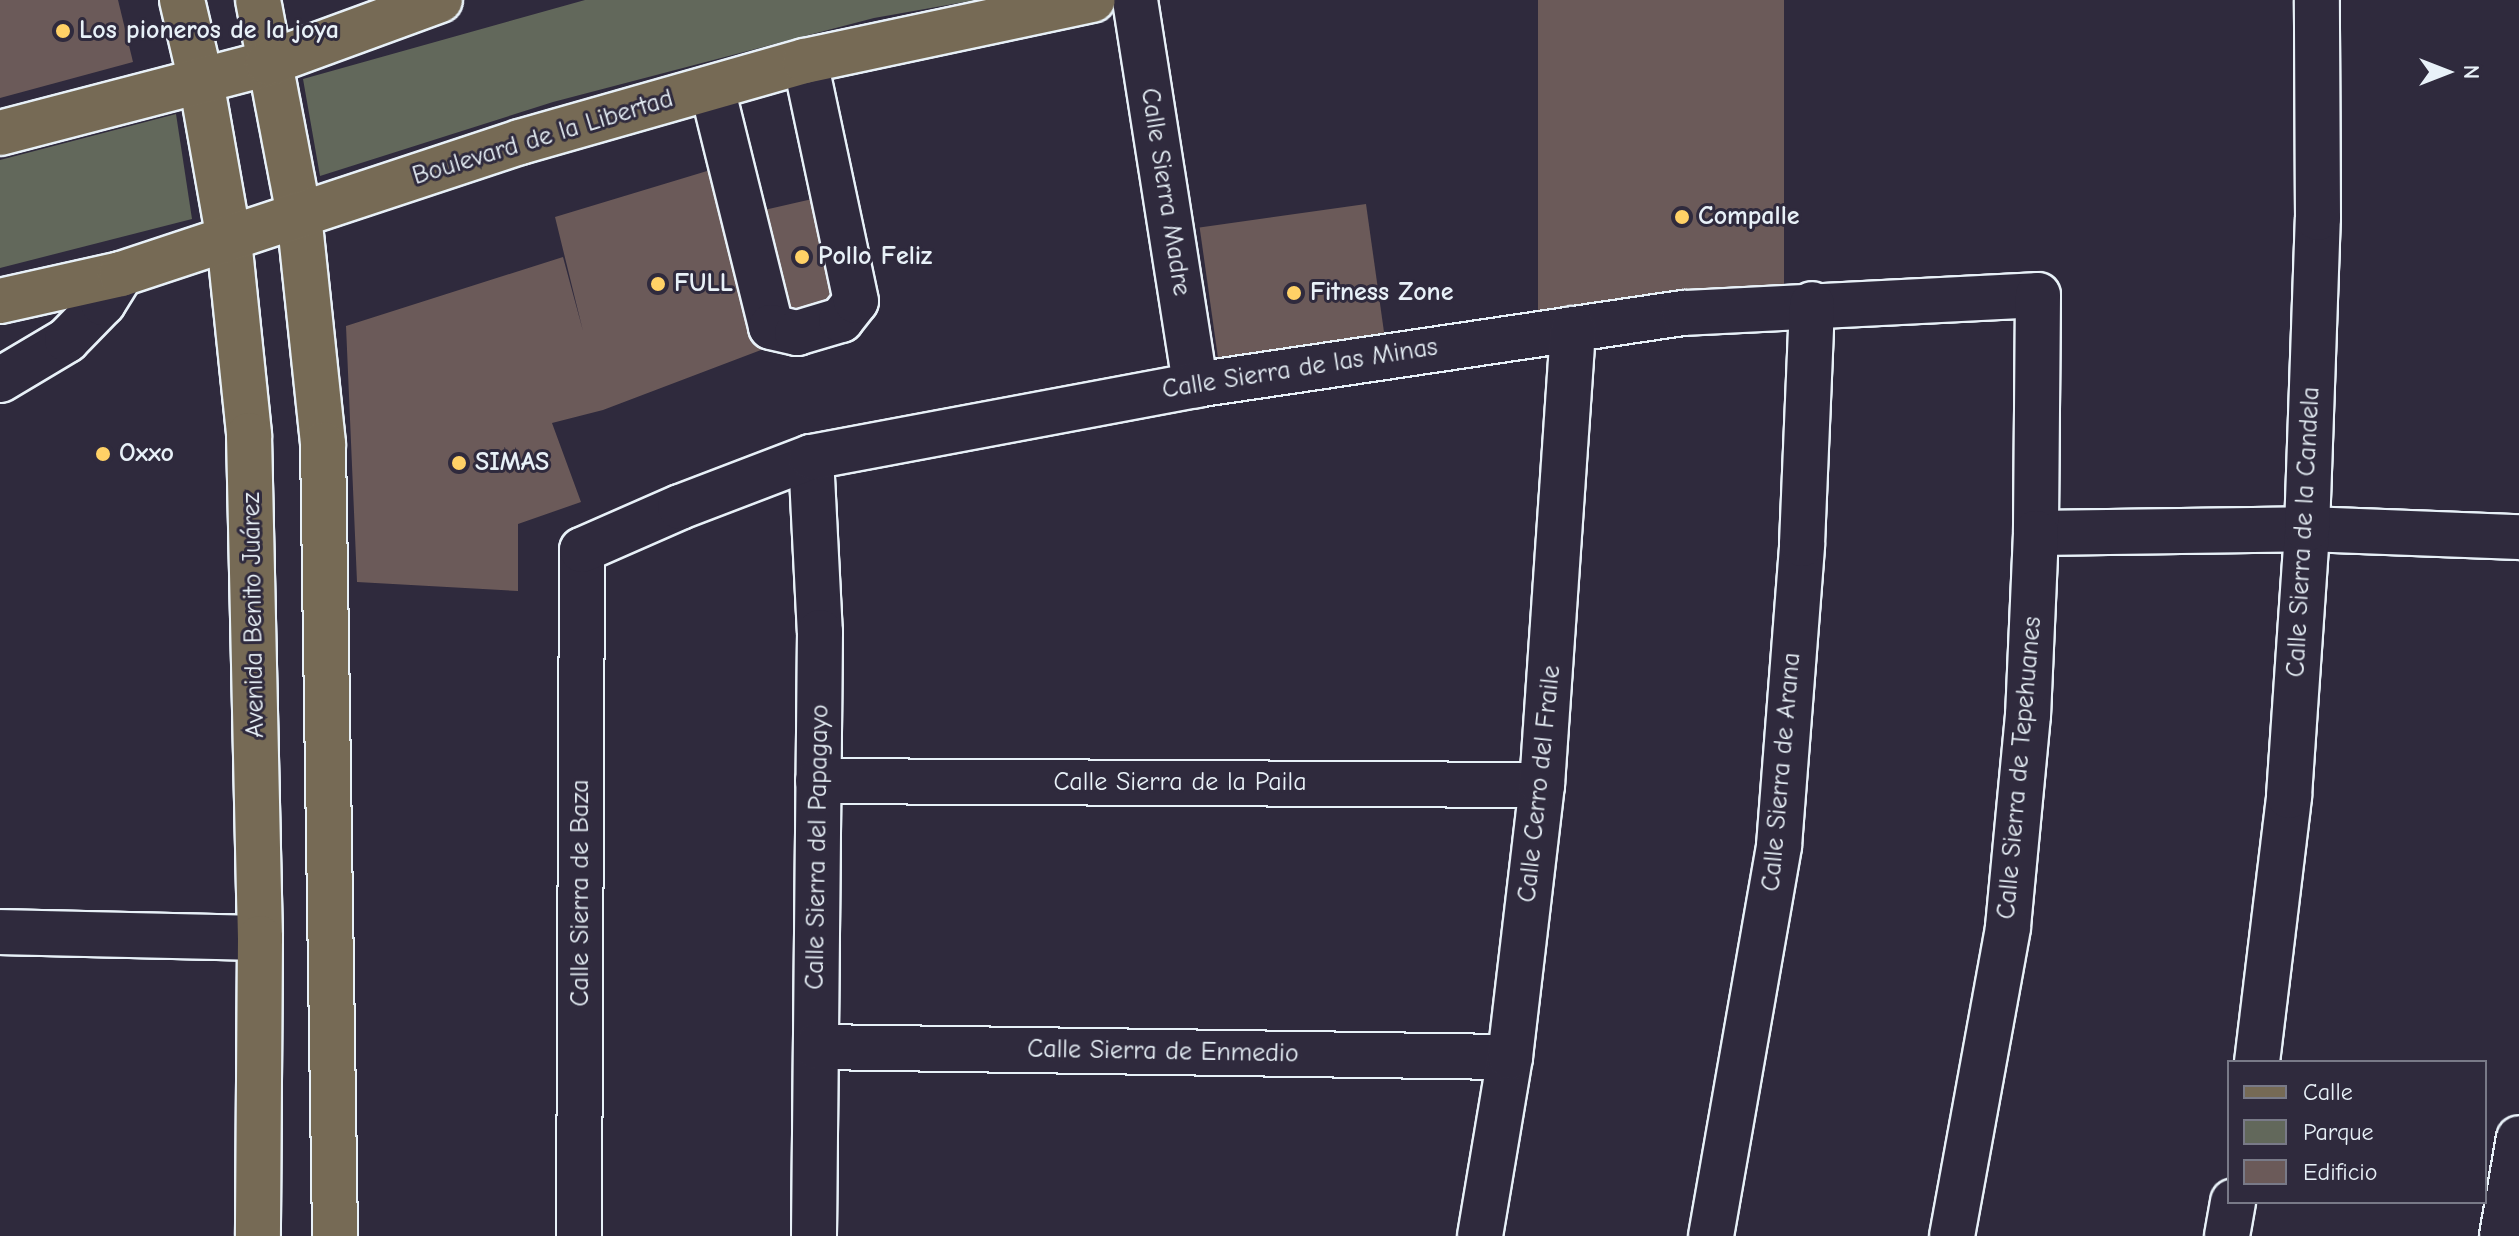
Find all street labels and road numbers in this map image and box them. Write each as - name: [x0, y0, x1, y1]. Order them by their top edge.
- street label: Boulevard de la Libertad: [409, 83, 677, 193]
- street label: Calle Sierra Madre: [1133, 86, 1197, 298]
- street label: Calle Sierra de las Minas: [1160, 332, 1440, 406]
- street label: Calle Sierra de la Candela: [2281, 386, 2327, 678]
- street label: Avenida Benito Juárez: [236, 492, 272, 738]
- street label: Calle Sierra de Tepehuanes: [1991, 615, 2049, 921]
- street label: Calle Sierra de Arana: [1756, 651, 1808, 893]
- street label: Calle Cerro del Fraile: [1512, 664, 1568, 904]
- street label: Calle Sierra del Papagayo: [800, 704, 836, 990]
- street label: Calle Sierra de la Paila: [1053, 767, 1307, 799]
- street label: Calle Sierra de Baza: [565, 779, 597, 1007]
- street label: Calle Sierra de Enmedio: [1027, 1034, 1299, 1070]

